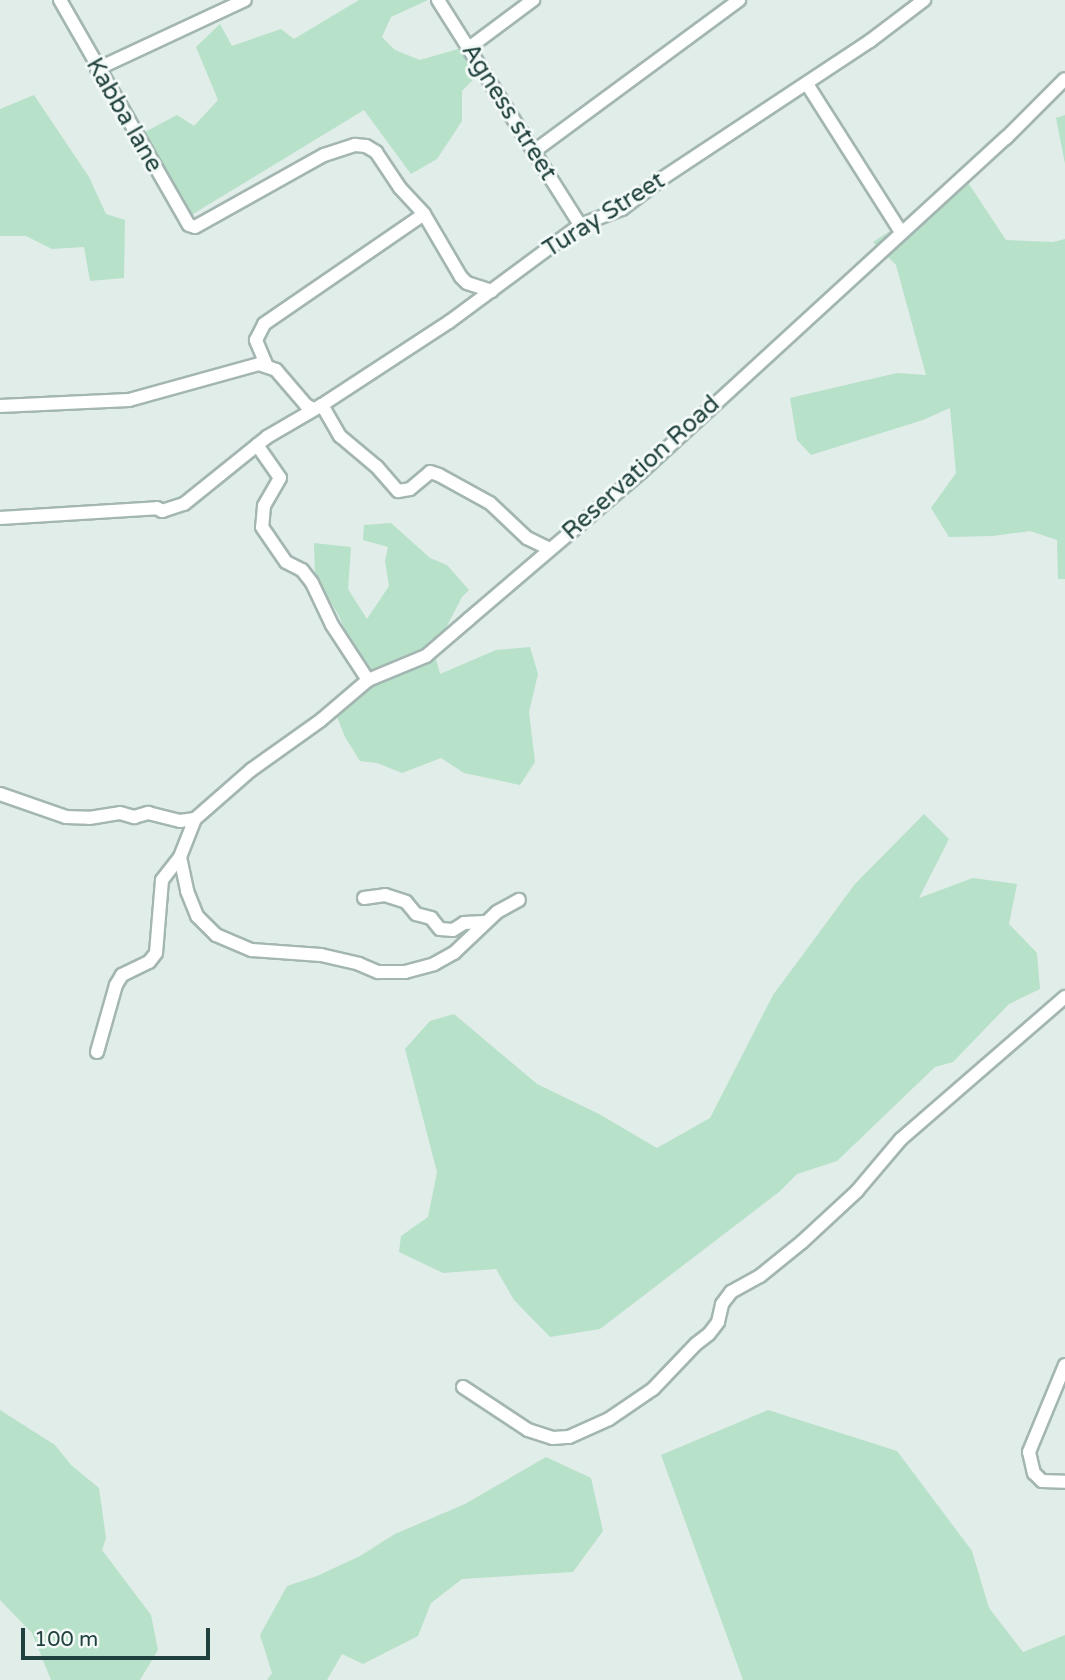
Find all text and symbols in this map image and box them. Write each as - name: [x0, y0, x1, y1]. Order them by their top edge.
- street label: Agness street: [455, 38, 563, 186]
- street label: Kabba lane: [80, 53, 168, 177]
- street label: Turay Street: [538, 166, 670, 264]
- street label: Reservation Road: [556, 390, 726, 546]
- scale bar: [24, 1614, 214, 1658]
- text: 100 m: [34, 1627, 98, 1652]

